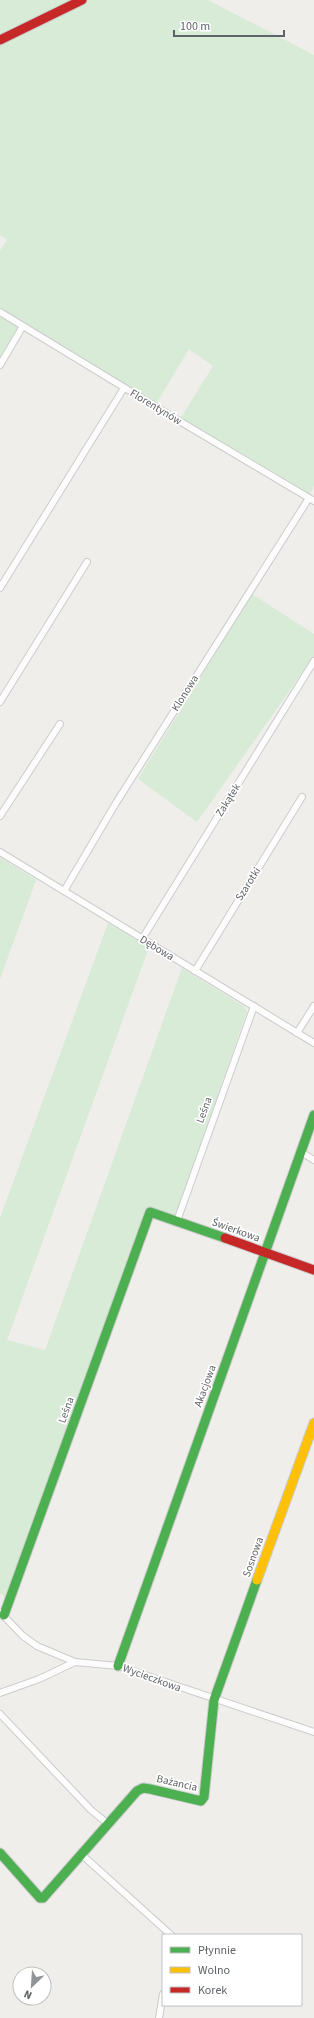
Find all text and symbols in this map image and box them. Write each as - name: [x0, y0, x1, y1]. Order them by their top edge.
- scale bar: [174, 12, 284, 38]
- text: 100 m: [180, 18, 210, 35]
- street label: Florentynów: [127, 386, 185, 428]
- street label: Klonowa: [168, 672, 202, 714]
- street label: Zakątek: [212, 780, 244, 819]
- street label: Szarotki: [232, 864, 264, 904]
- street label: Dębowa: [137, 932, 177, 964]
- street label: Leśna: [192, 1095, 216, 1125]
- street label: Świerkowa: [210, 1214, 262, 1246]
- street label: Akacjowa: [190, 1363, 220, 1409]
- street label: Leśna: [54, 1395, 78, 1425]
- street label: Sosnowa: [239, 1535, 267, 1579]
- street label: Wycieczkowa: [121, 1660, 183, 1696]
- street label: Bażancia: [155, 1771, 199, 1795]
- legend: [162, 1934, 302, 2006]
- text: Płynnie: [198, 1942, 236, 1959]
- text: Wolno: [198, 1962, 230, 1979]
- north arrow: [12, 1966, 52, 2006]
- text: Korek: [198, 1982, 227, 1999]
- text: N: [21, 1986, 34, 2003]

